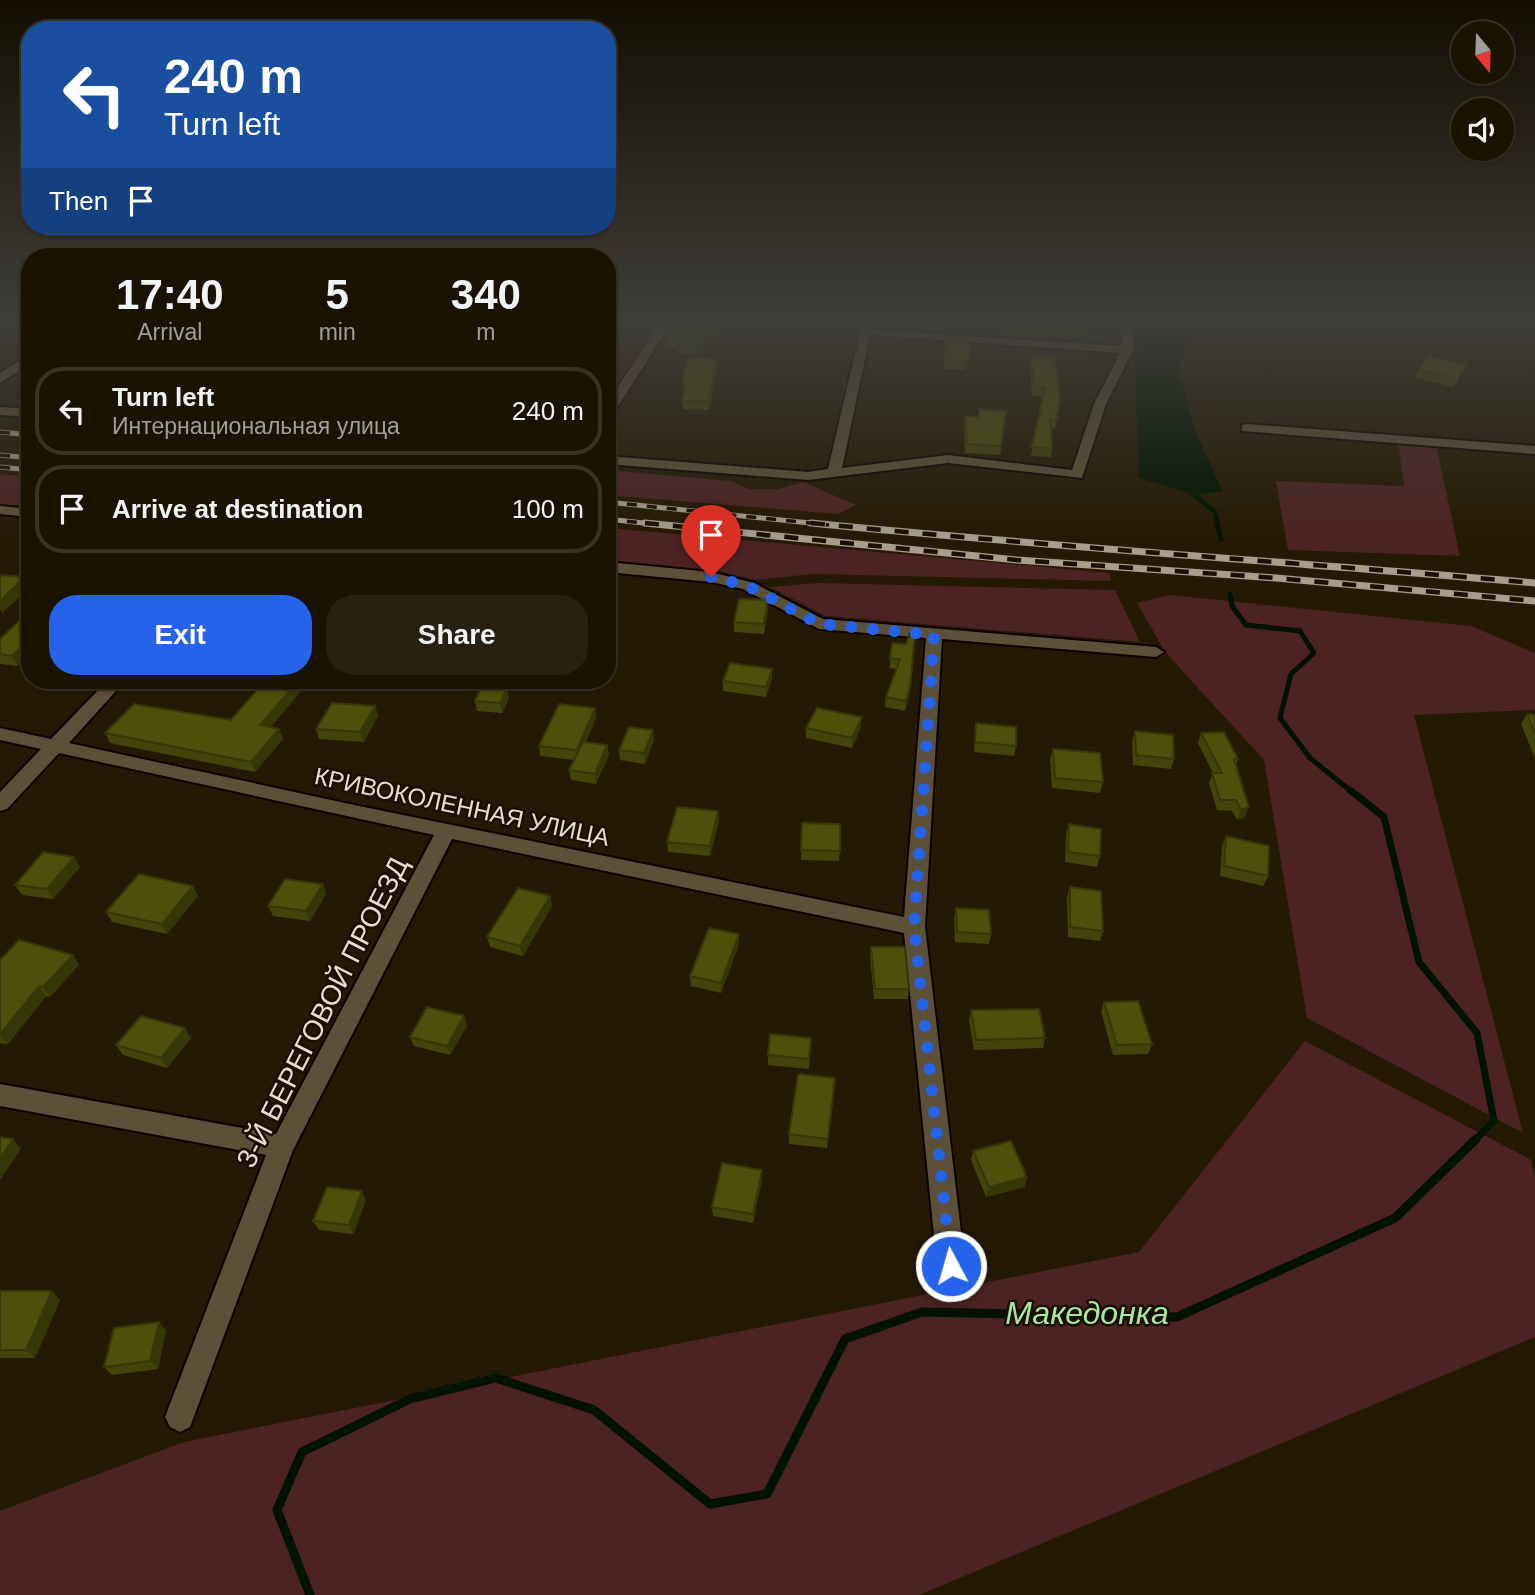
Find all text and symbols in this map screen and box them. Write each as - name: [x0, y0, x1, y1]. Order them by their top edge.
- north arrow: [1451, 21, 1514, 84]
- map controls: [1451, 21, 1514, 161]
- icon: left: [49, 49, 140, 140]
- text: 240 m: [164, 49, 303, 103]
- button: sound: [1451, 98, 1514, 161]
- text: Turn left: [164, 106, 280, 142]
- icon: arrive: [122, 182, 160, 220]
- text: Then: [49, 186, 108, 216]
- text: 17:40: [116, 271, 224, 318]
- text: 5: [325, 271, 349, 318]
- text: 340: [451, 271, 521, 318]
- text: Arrival: [137, 319, 202, 345]
- text: min: [319, 319, 356, 345]
- text: m: [476, 319, 495, 345]
- text: Turn left: [112, 382, 214, 412]
- icon: left: [53, 392, 91, 430]
- text: 240 m: [512, 396, 584, 426]
- text: Интернациональная улица: [112, 413, 400, 439]
- icon: arrive: [53, 490, 91, 528]
- text: Arrive at destination: [112, 494, 363, 524]
- text: 100 m: [512, 494, 584, 524]
- pin: [681, 505, 741, 577]
- icon: arrive: [692, 516, 730, 554]
- button: Exit: [49, 595, 312, 675]
- button: Share: [326, 595, 588, 675]
- street label: КРИВОКОЛЕННАЯ УЛИЦА: [312, 762, 612, 851]
- street label: 3-Й БЕРЕГОВОЙ ПРОЕЗД: [231, 852, 414, 1172]
- position arrow: [914, 1229, 988, 1303]
- water label: Македонка: [1005, 1295, 1169, 1331]

